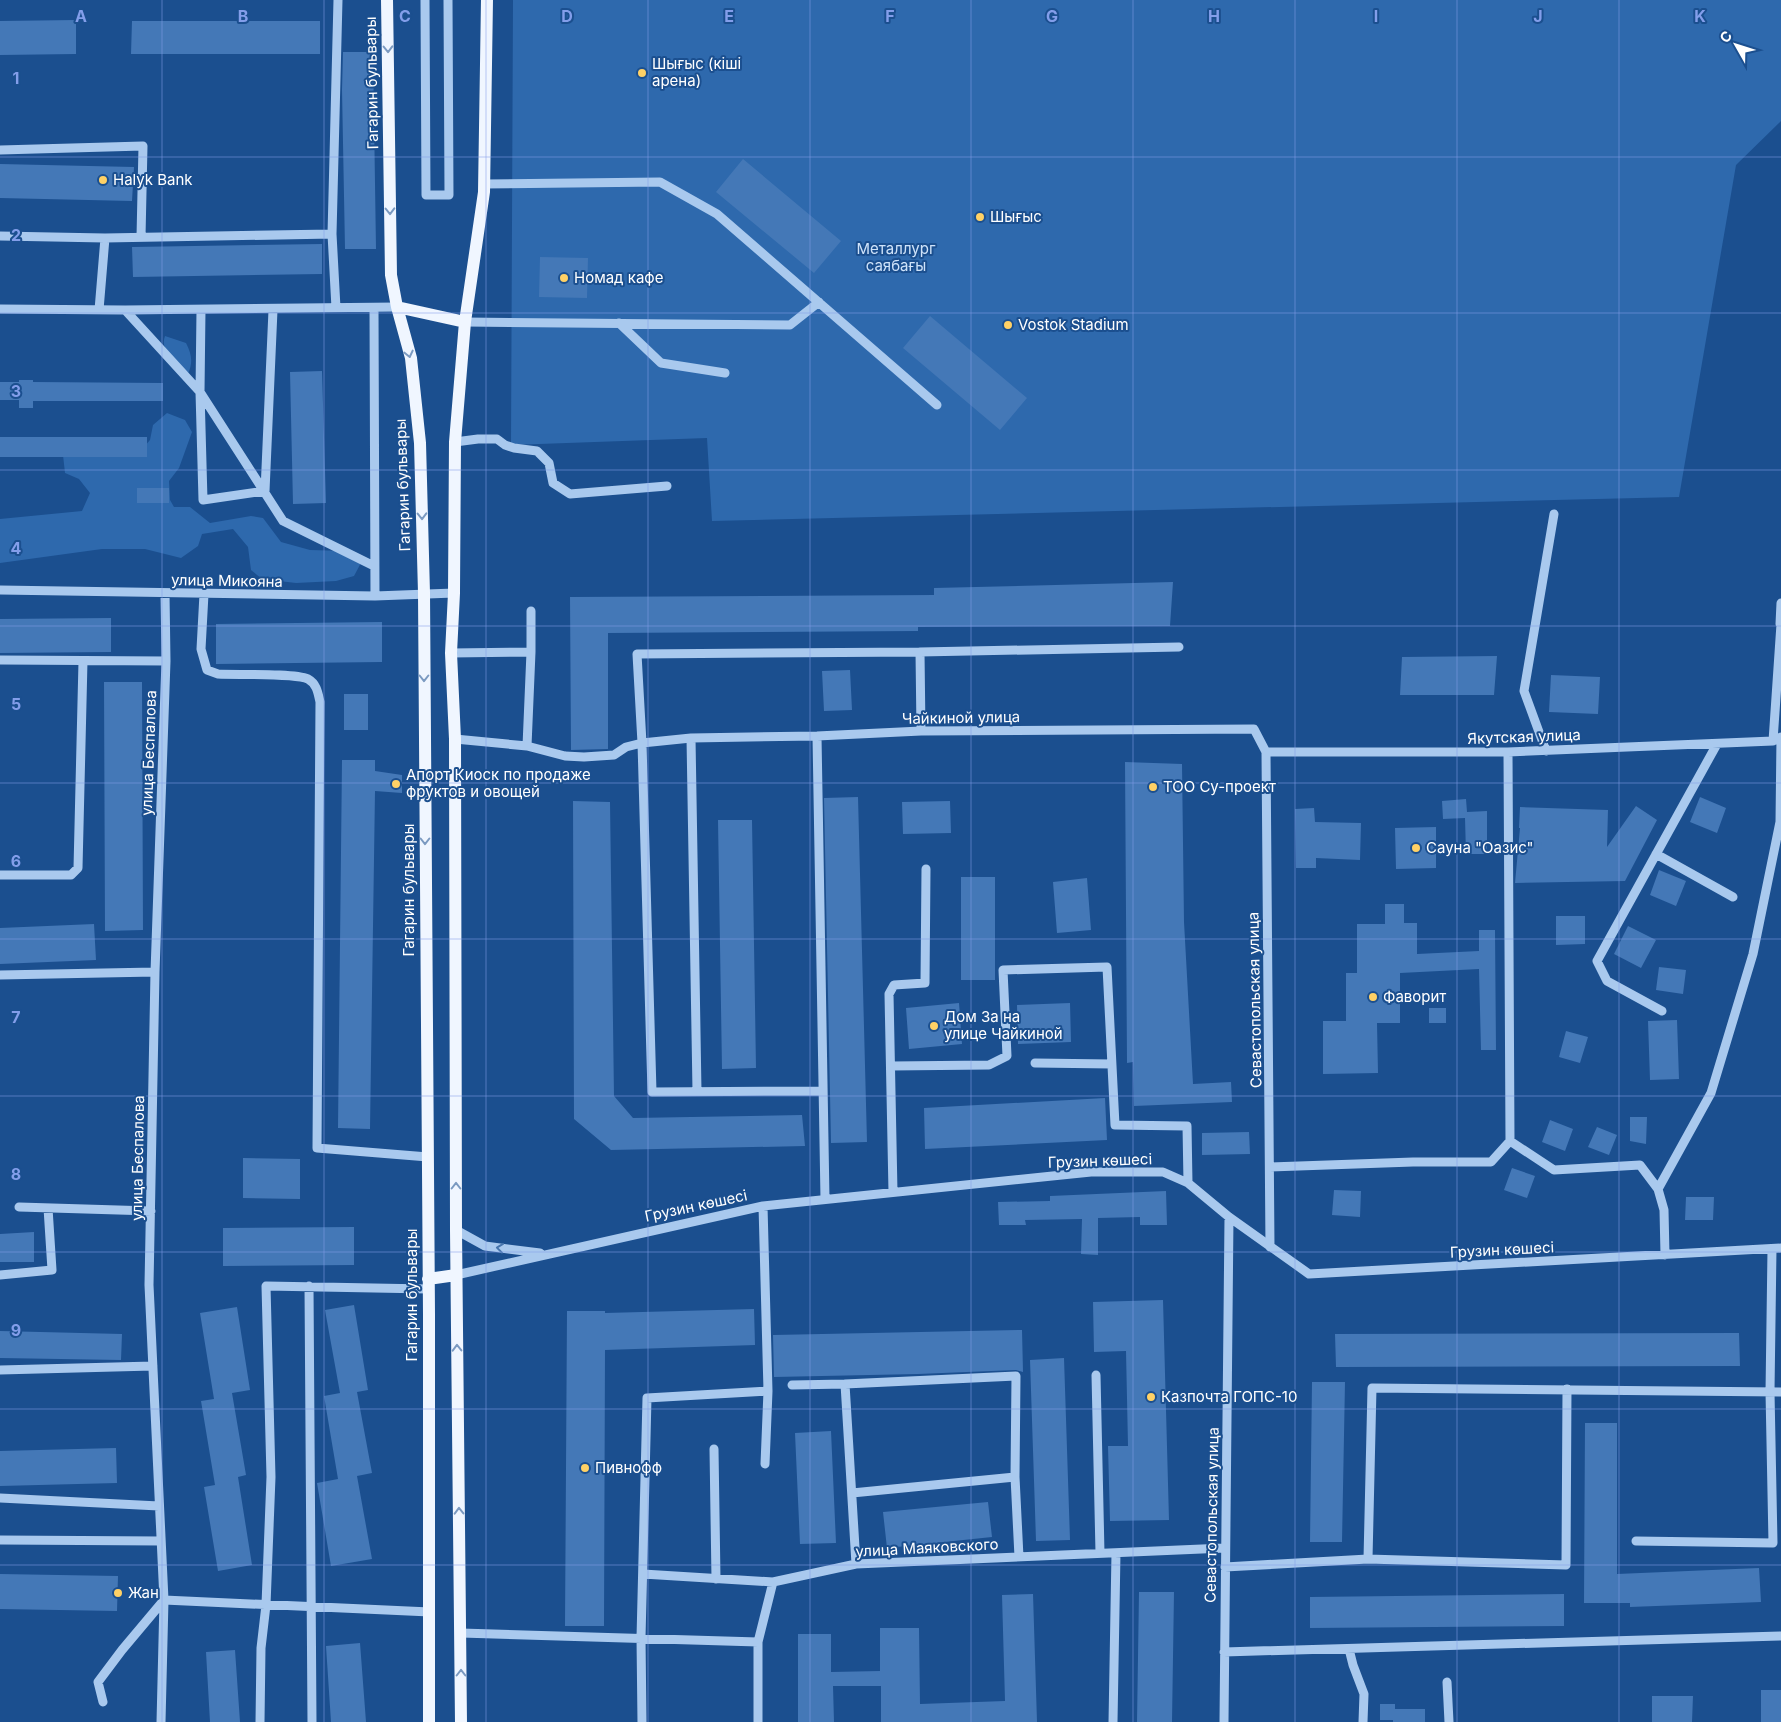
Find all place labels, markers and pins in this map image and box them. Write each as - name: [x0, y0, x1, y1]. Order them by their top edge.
- place label: Шығыс (кіші арена): [652, 54, 741, 90]
- marker: Шығыс (кіші арена): [636, 67, 648, 79]
- place label: Halyk Bank: [113, 170, 193, 189]
- marker: Halyk Bank: [97, 174, 109, 186]
- place label: Шығыс: [990, 207, 1042, 226]
- marker: Шығыс: [974, 211, 986, 223]
- place label: Номад кафе: [574, 268, 663, 287]
- marker: Номад кафе: [558, 272, 570, 284]
- place label: Vostok Stadium: [1018, 315, 1129, 334]
- marker: Vostok Stadium: [1002, 319, 1014, 331]
- place label: Апорт Киоск по продаже фруктов и овощей: [406, 765, 591, 801]
- place label: ТОО Су-проект: [1163, 777, 1276, 796]
- marker: Апорт Киоск по продаже фруктов и овощей: [390, 778, 402, 790]
- marker: ТОО Су-проект: [1147, 781, 1159, 793]
- place label: Сауна "Оазис": [1426, 838, 1534, 857]
- marker: Сауна "Оазис": [1410, 842, 1422, 854]
- place label: Фаворит: [1383, 987, 1446, 1006]
- marker: Фаворит: [1367, 991, 1379, 1003]
- place label: Дом 3а на улице Чайкиной: [944, 1007, 1063, 1043]
- marker: Дом 3а на улице Чайкиной: [928, 1020, 940, 1032]
- place label: Казпочта ГОПС-10: [1161, 1387, 1297, 1406]
- marker: Казпочта ГОПС-10: [1145, 1391, 1157, 1403]
- place label: Пивнофф: [595, 1458, 662, 1477]
- marker: Пивнофф: [579, 1462, 591, 1474]
- place label: Жан: [128, 1583, 159, 1602]
- marker: Жан: [112, 1587, 124, 1599]

